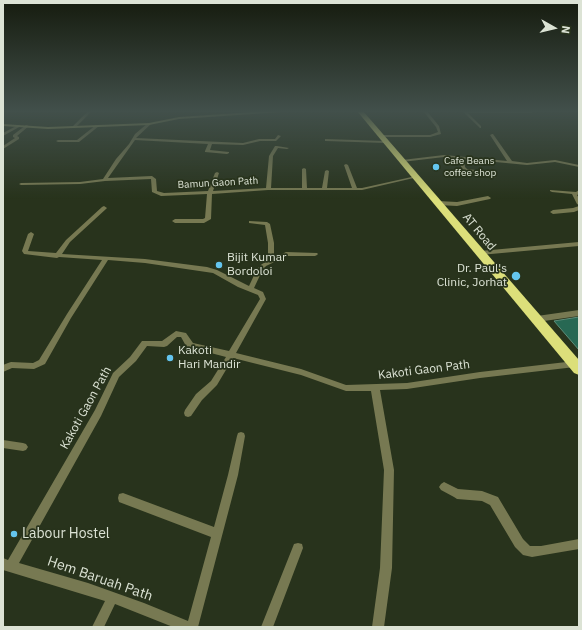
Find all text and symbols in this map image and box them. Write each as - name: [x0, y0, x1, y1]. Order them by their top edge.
- north arrow: [534, 8, 574, 48]
- text: N: [558, 25, 573, 35]
- place label: Cafe Beans coffee shop: [444, 155, 496, 178]
- marker: Cafe Beans coffee shop: [431, 162, 441, 172]
- street label: Bamun Gaon Path: [177, 175, 259, 191]
- street label: AT Road: [459, 210, 499, 254]
- place label: Bijit Kumar Bordoloi: [227, 251, 286, 279]
- marker: Bijit Kumar Bordoloi: [214, 260, 224, 270]
- place label: Dr. Paul's Clinic, Jorhat: [437, 262, 507, 290]
- marker: Dr. Paul's Clinic, Jorhat: [510, 270, 522, 282]
- place label: Kakoti Hari Mandir: [178, 344, 240, 372]
- marker: Kakoti Hari Mandir: [165, 353, 175, 363]
- street label: Kakoti Gaon Path: [377, 357, 471, 383]
- street label: Kakoti Gaon Path: [57, 364, 115, 452]
- place label: Labour Hostel: [22, 526, 110, 542]
- marker: Labour Hostel: [9, 529, 19, 539]
- street label: Hem Baruah Path: [45, 553, 155, 605]

